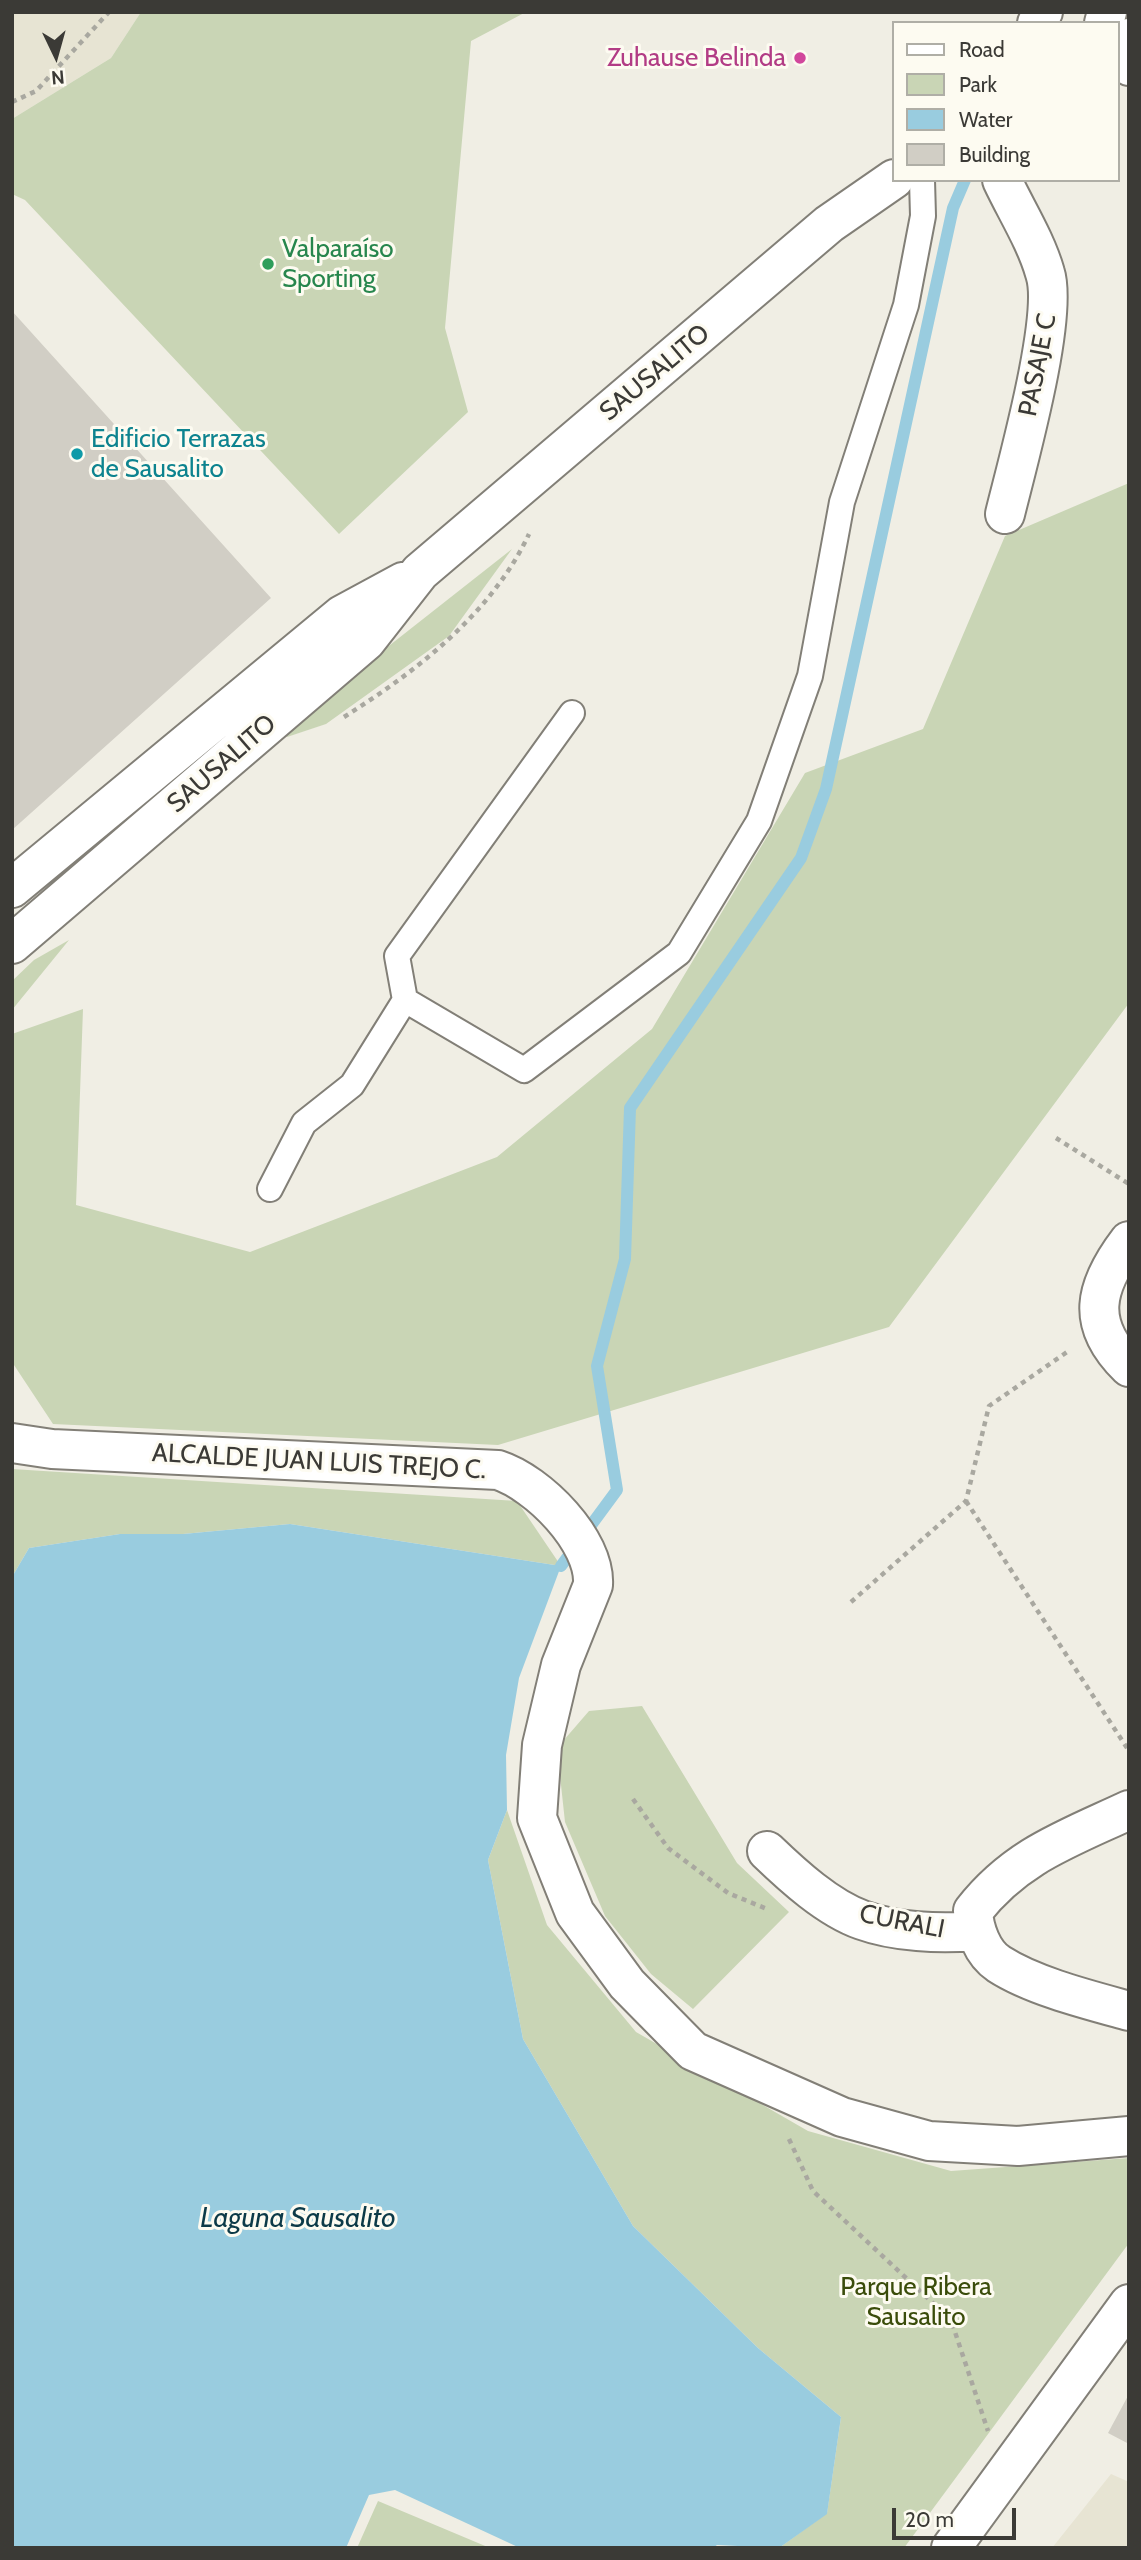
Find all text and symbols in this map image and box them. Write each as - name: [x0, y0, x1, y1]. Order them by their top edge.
- north arrow: [21, 21, 91, 91]
- legend: [892, 21, 1120, 182]
- text: Road: [959, 37, 1005, 62]
- place label: Zuhause Belinda: [607, 42, 786, 74]
- marker: Zuhause Belinda: [792, 50, 808, 66]
- text: N: [50, 65, 66, 89]
- text: Park: [959, 72, 997, 97]
- text: Water: [959, 107, 1012, 132]
- text: Building: [959, 142, 1030, 167]
- place label: Valparaíso Sporting: [282, 233, 393, 294]
- marker: Valparaíso Sporting: [260, 256, 276, 272]
- street label: PASAJE C: [1013, 311, 1063, 419]
- street label: SAUSALITO: [594, 318, 716, 428]
- place label: Edificio Terrazas de Sausalito: [91, 423, 266, 485]
- marker: Edificio Terrazas de Sausalito: [69, 446, 85, 462]
- street label: SAUSALITO: [161, 708, 283, 820]
- street label: ALCALDE JUAN LUIS TREJO C.: [151, 1438, 487, 1486]
- street label: CURALI: [857, 1898, 947, 1946]
- water label: Laguna Sausalito: [200, 2202, 396, 2236]
- park label: Parque Ribera Sausalito: [840, 2271, 992, 2332]
- scale bar: [896, 2494, 1020, 2538]
- text: 20 m: [905, 2507, 954, 2532]

